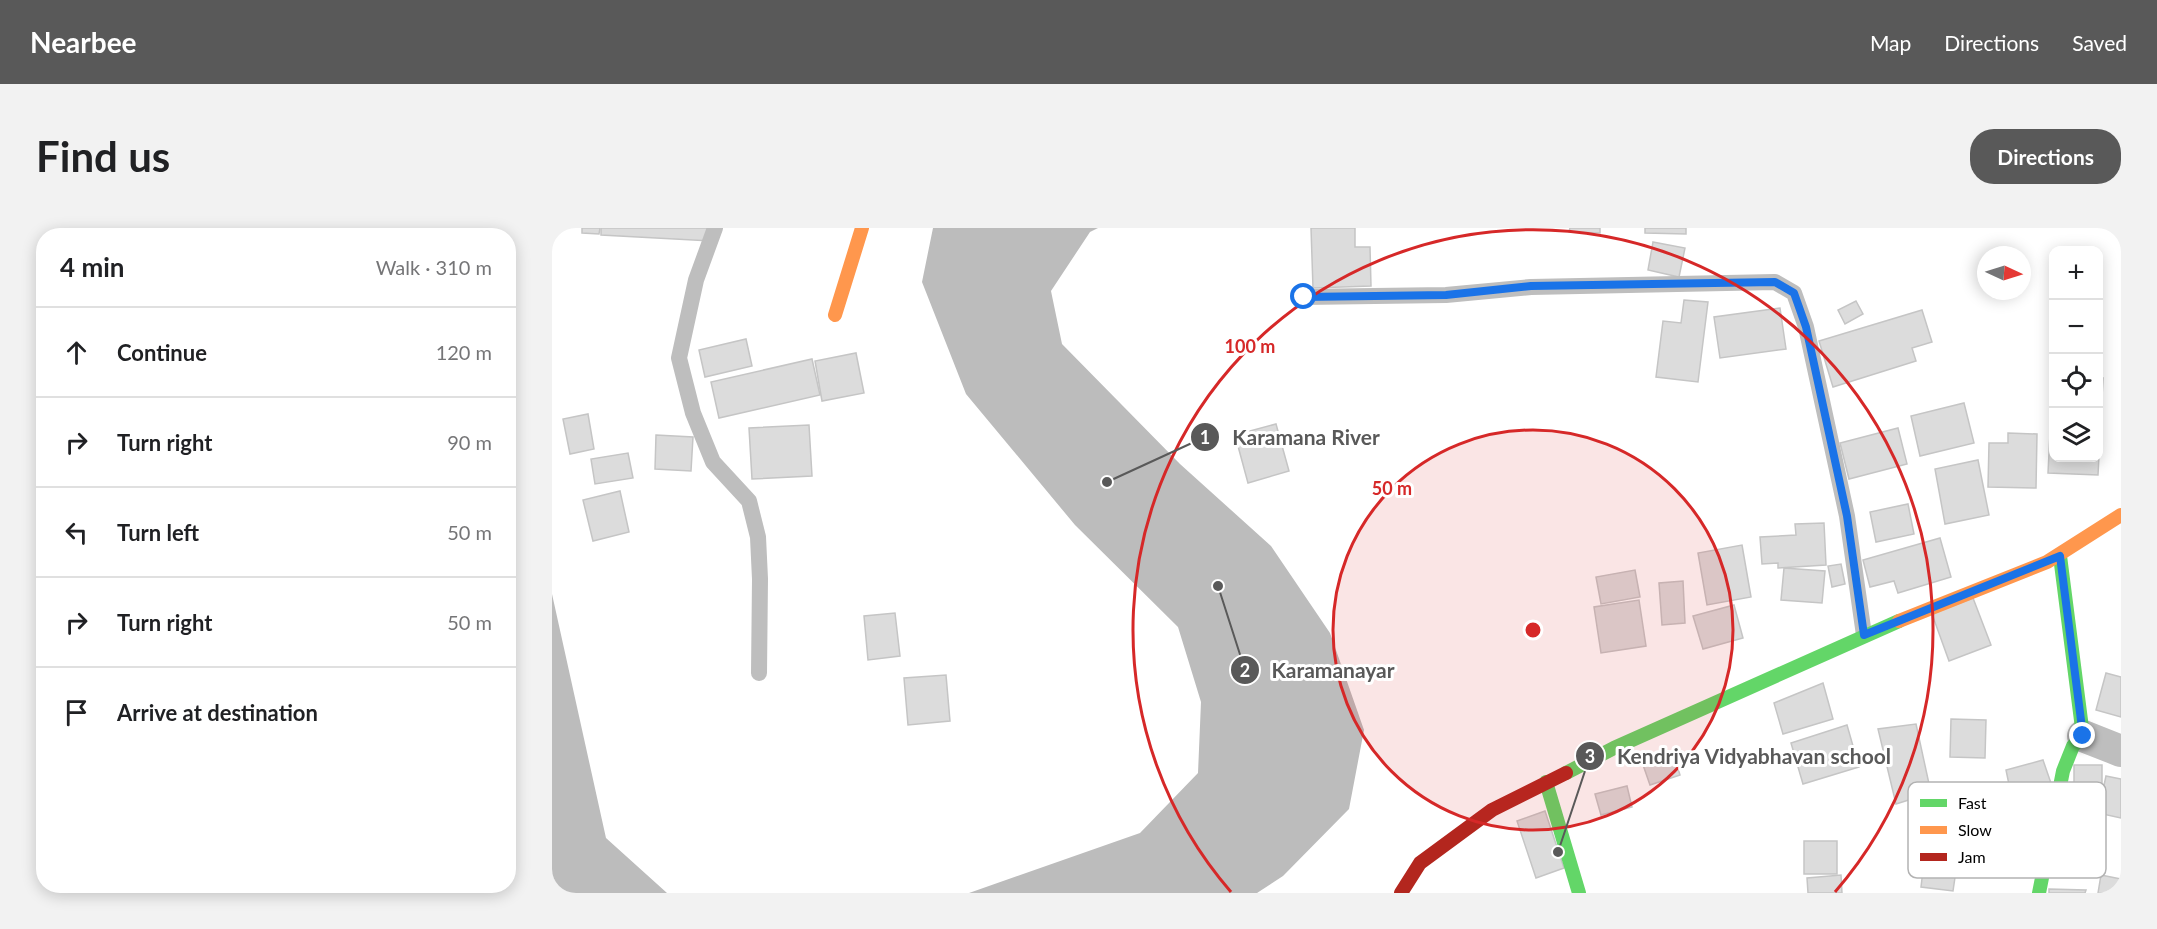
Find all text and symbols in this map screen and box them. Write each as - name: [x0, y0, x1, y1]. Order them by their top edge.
- text: Nearbee: [30, 25, 137, 59]
- text: Map: [1870, 30, 1911, 55]
- text: Directions: [1944, 30, 2039, 55]
- text: Saved: [2072, 30, 2127, 55]
- button: Directions: [1970, 129, 2121, 184]
- text: Find us: [36, 131, 170, 181]
- north arrow: [1977, 246, 2031, 300]
- map controls: [2049, 246, 2103, 462]
- button: +: [2049, 246, 2103, 300]
- text: 4 min: [60, 251, 124, 283]
- text: Walk · 310 m: [376, 255, 492, 279]
- route start: [1290, 283, 1316, 309]
- button: −: [2049, 300, 2103, 354]
- text: 100 m: [1225, 335, 1275, 357]
- icon: ahead: [60, 336, 93, 369]
- text: Continue: [117, 339, 207, 366]
- text: 120 m: [436, 340, 492, 364]
- button: locate: [2049, 354, 2103, 408]
- button: layers: [2049, 408, 2103, 462]
- callout: Karamana River: [1190, 418, 1392, 457]
- text: Karamana River: [1232, 424, 1380, 449]
- icon: right: [60, 426, 93, 459]
- text: 1: [1200, 426, 1210, 448]
- text: Turn right: [117, 429, 212, 456]
- text: 90 m: [447, 430, 492, 454]
- text: 50 m: [1372, 477, 1412, 499]
- icon: left: [60, 516, 93, 549]
- text: Turn left: [117, 519, 199, 546]
- text: 50 m: [447, 520, 492, 544]
- icon: right: [60, 606, 93, 639]
- text: Turn right: [117, 609, 212, 636]
- text: 50 m: [447, 610, 492, 634]
- centre of rings: [1523, 620, 1543, 640]
- callout: Karamanayar: [1230, 651, 1407, 690]
- text: Karamanayar: [1271, 657, 1395, 682]
- text: 2: [1240, 659, 1250, 681]
- icon: arrive: [60, 696, 93, 729]
- text: Arrive at destination: [117, 699, 318, 726]
- route end: [2069, 722, 2095, 748]
- callout: Kendriya Vidyabhavan school: [1575, 737, 1903, 776]
- text: Kendriya Vidyabhavan school: [1617, 743, 1891, 768]
- text: 3: [1585, 745, 1595, 767]
- legend: [1908, 782, 2106, 878]
- text: Fast: [1958, 793, 1987, 812]
- text: Slow: [1958, 820, 1992, 839]
- text: Jam: [1958, 847, 1986, 866]

